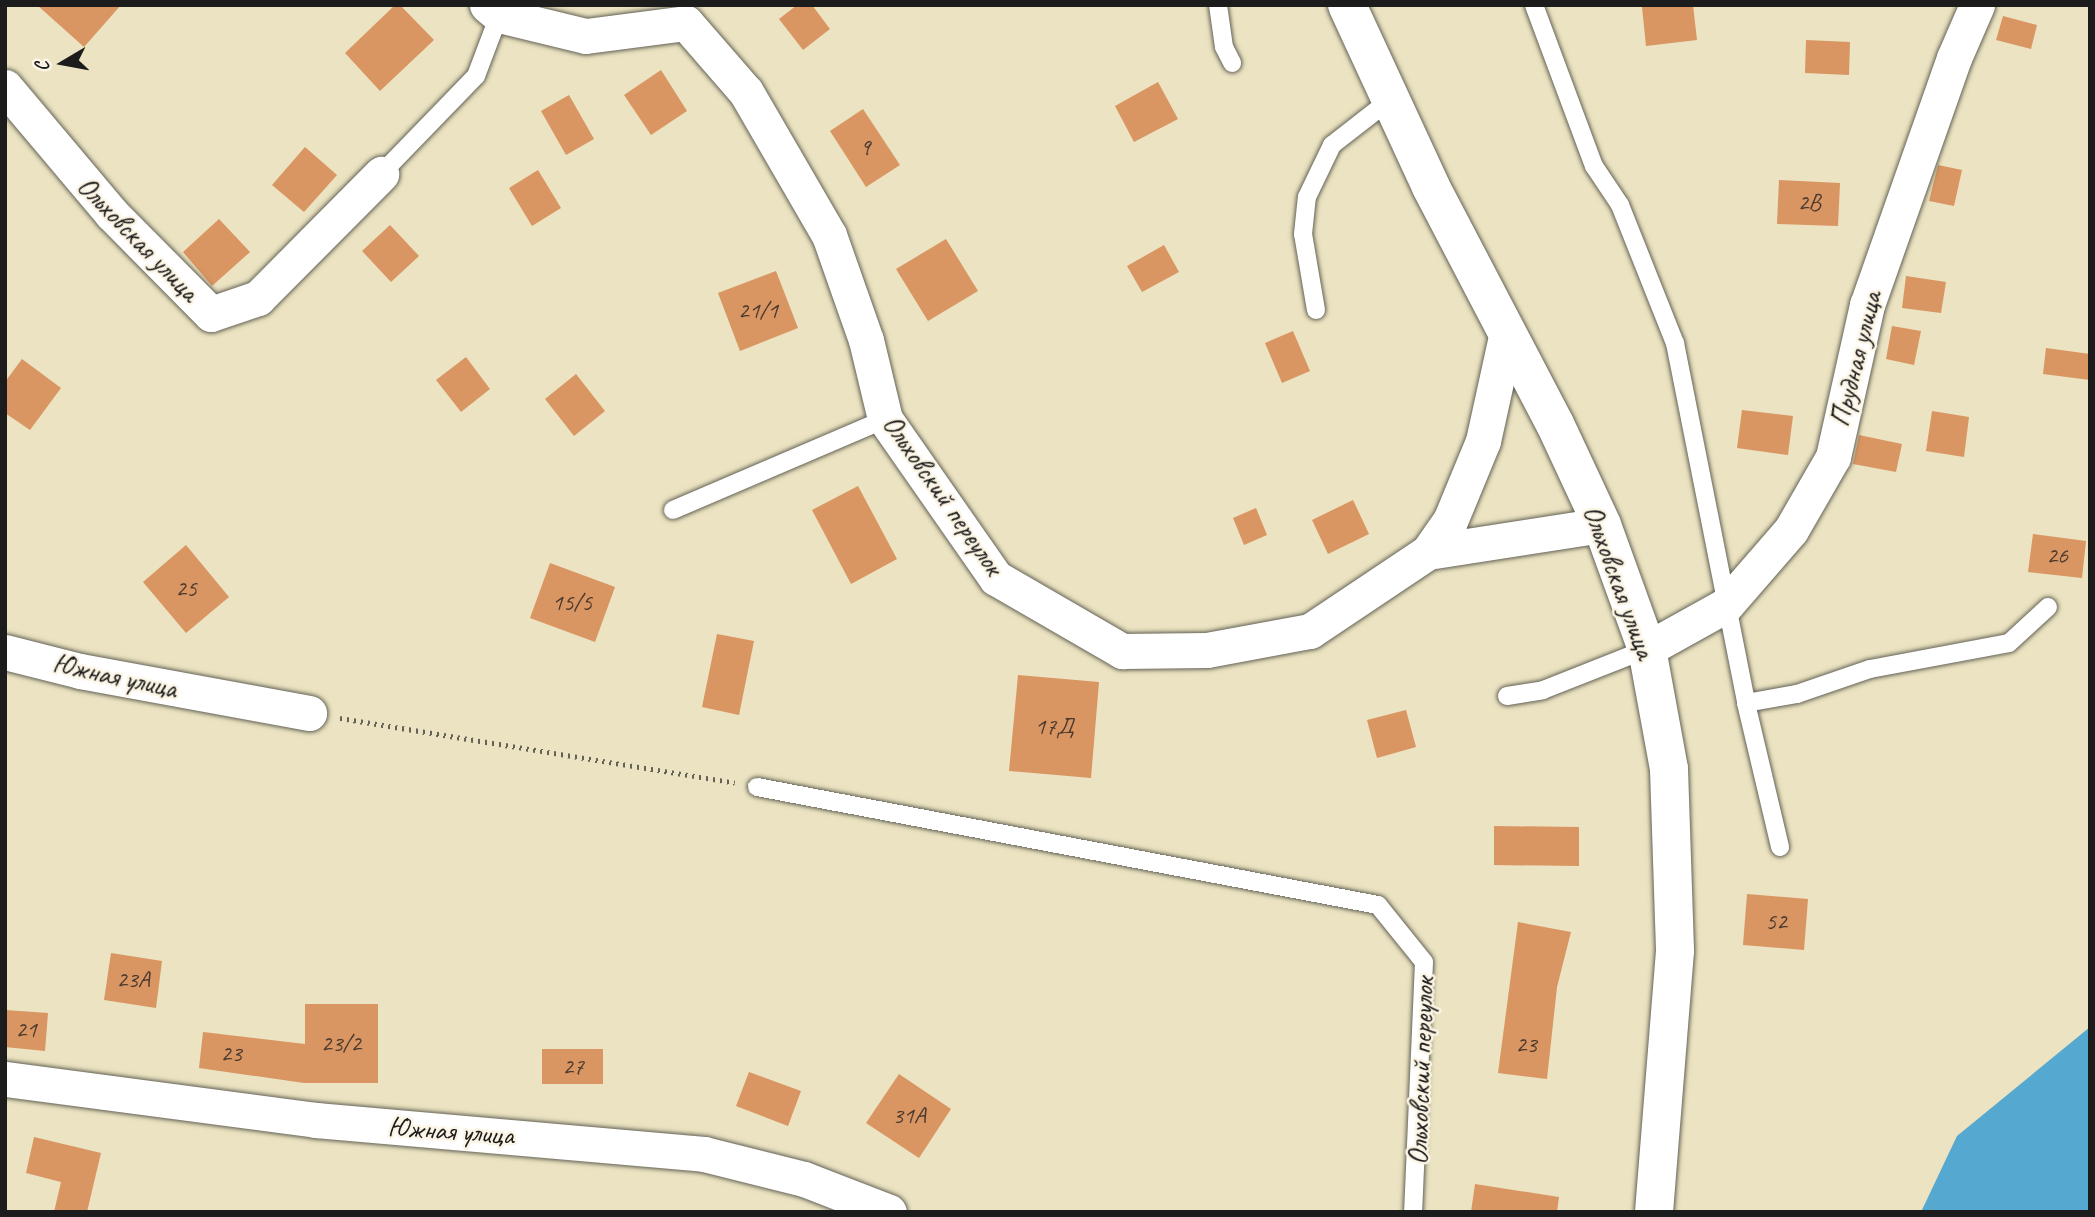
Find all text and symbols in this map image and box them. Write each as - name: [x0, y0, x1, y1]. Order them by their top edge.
- north arrow: [28, 28, 98, 98]
- text: С: [30, 60, 55, 73]
- house number: 9: [860, 134, 870, 162]
- street label: Ольховская улица: [70, 170, 206, 308]
- house number: 2В: [1797, 189, 1821, 217]
- street label: Прудная улица: [1823, 288, 1889, 430]
- house number: 21/1: [738, 297, 778, 325]
- street label: Ольховский переулок: [875, 408, 1011, 582]
- street label: Ольховская улица: [1576, 501, 1662, 663]
- house number: 26: [2046, 542, 2068, 570]
- house number: 25: [175, 575, 197, 603]
- house number: 15/5: [552, 589, 592, 617]
- street label: Южная улица: [49, 646, 181, 706]
- house number: 17Д: [1035, 713, 1073, 741]
- house number: 52: [1765, 908, 1787, 936]
- house number: 23А: [116, 966, 150, 994]
- street label: Ольховский переулок: [1401, 977, 1441, 1165]
- house number: 21: [15, 1016, 37, 1044]
- house number: 23/2: [321, 1030, 361, 1058]
- house number: 23: [1515, 1031, 1537, 1059]
- house number: 23: [220, 1040, 242, 1068]
- house number: 27: [562, 1053, 584, 1081]
- house number: 31А: [892, 1102, 926, 1130]
- street label: Южная улица: [386, 1110, 516, 1152]

